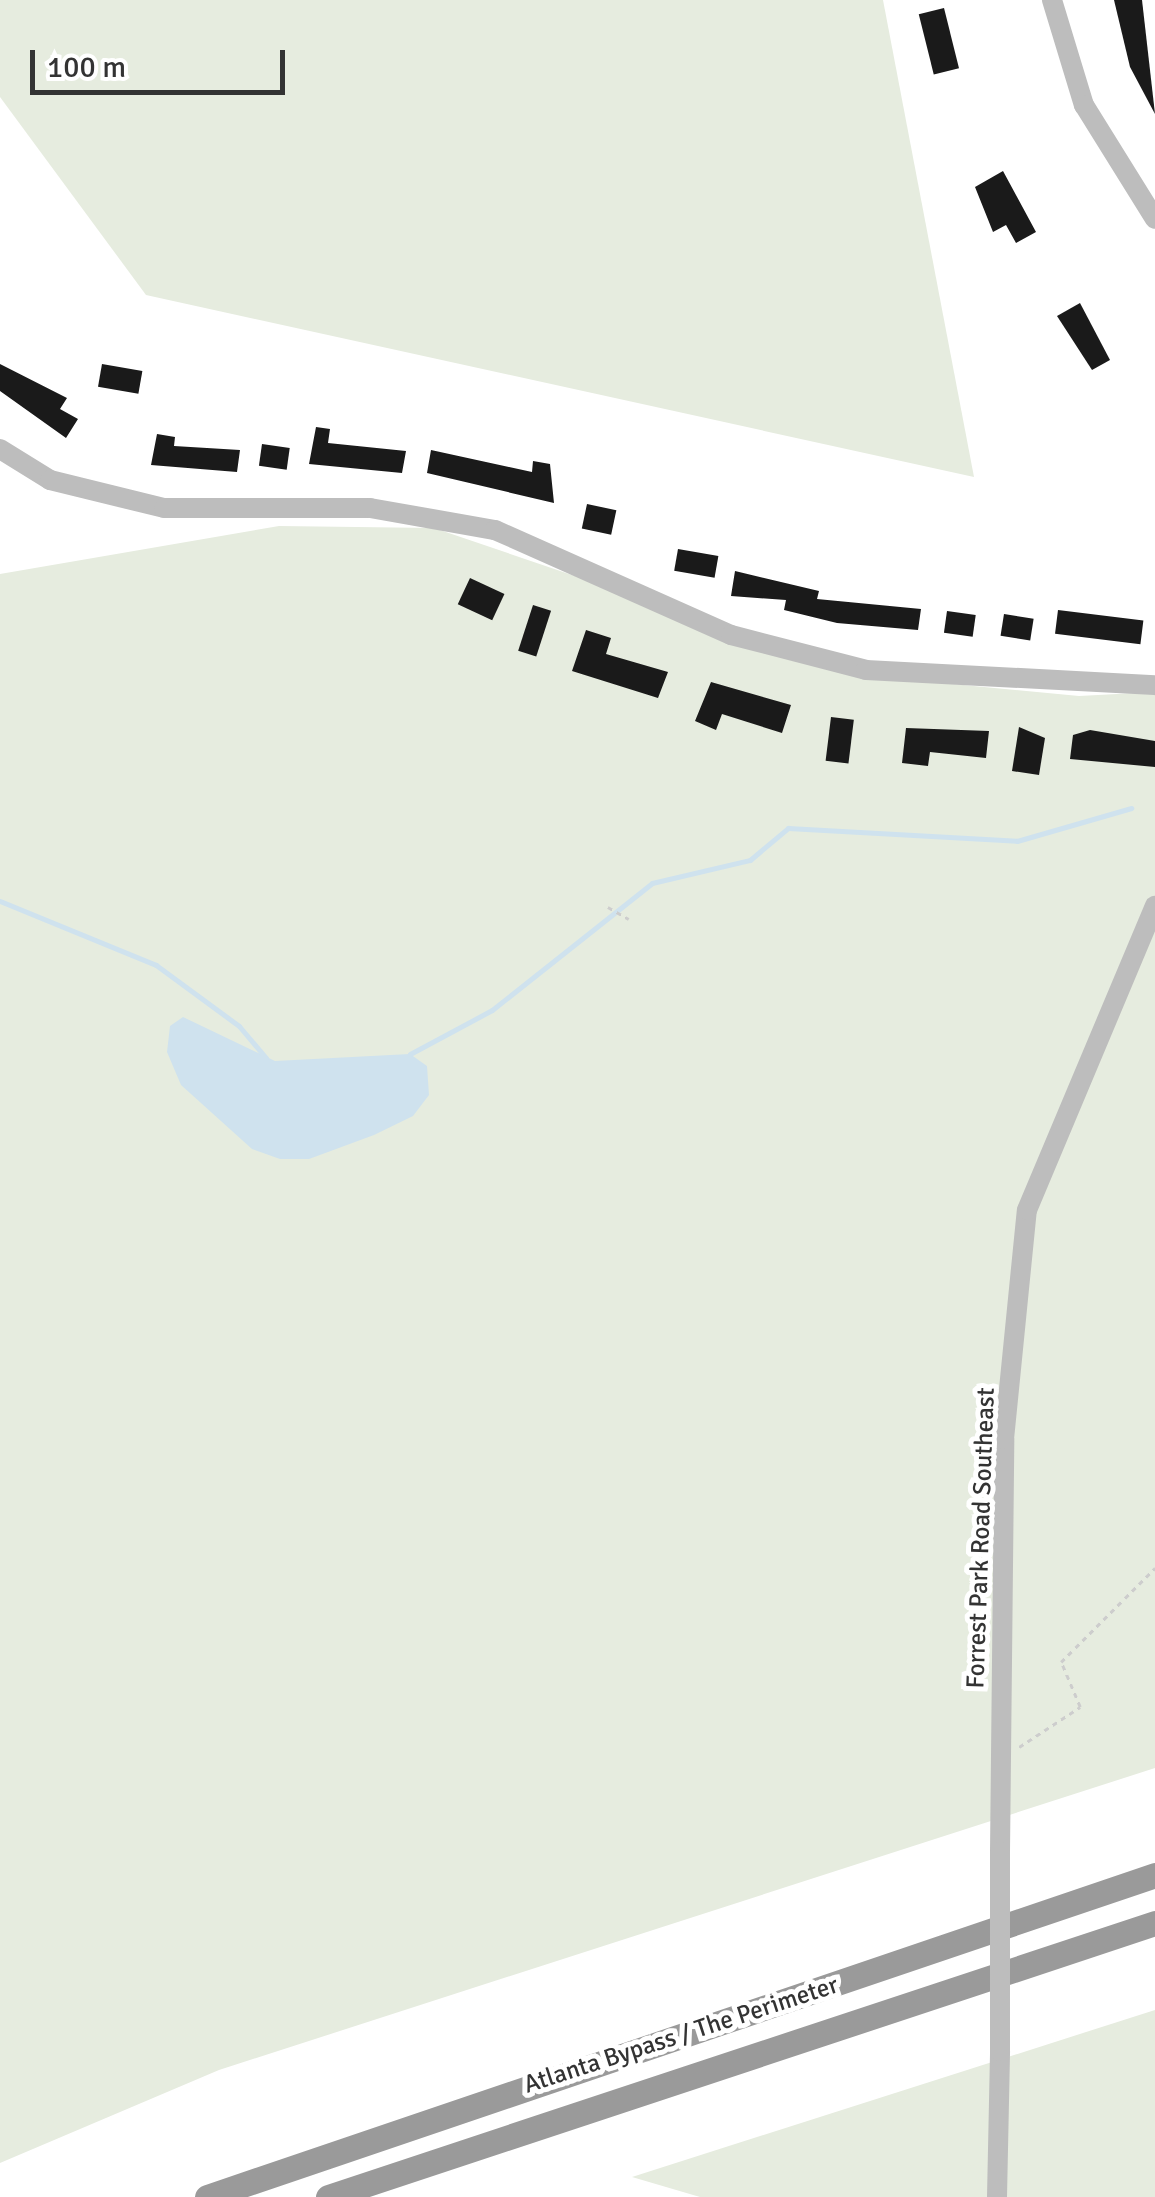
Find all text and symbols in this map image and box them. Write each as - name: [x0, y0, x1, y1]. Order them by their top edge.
- scale bar: [35, 30, 290, 92]
- text: 100 m: [47, 49, 126, 86]
- street label: Forrest Park Road Southeast: [961, 1387, 1001, 1689]
- street label: Atlanta Bypass / The Perimeter: [520, 1970, 842, 2100]

